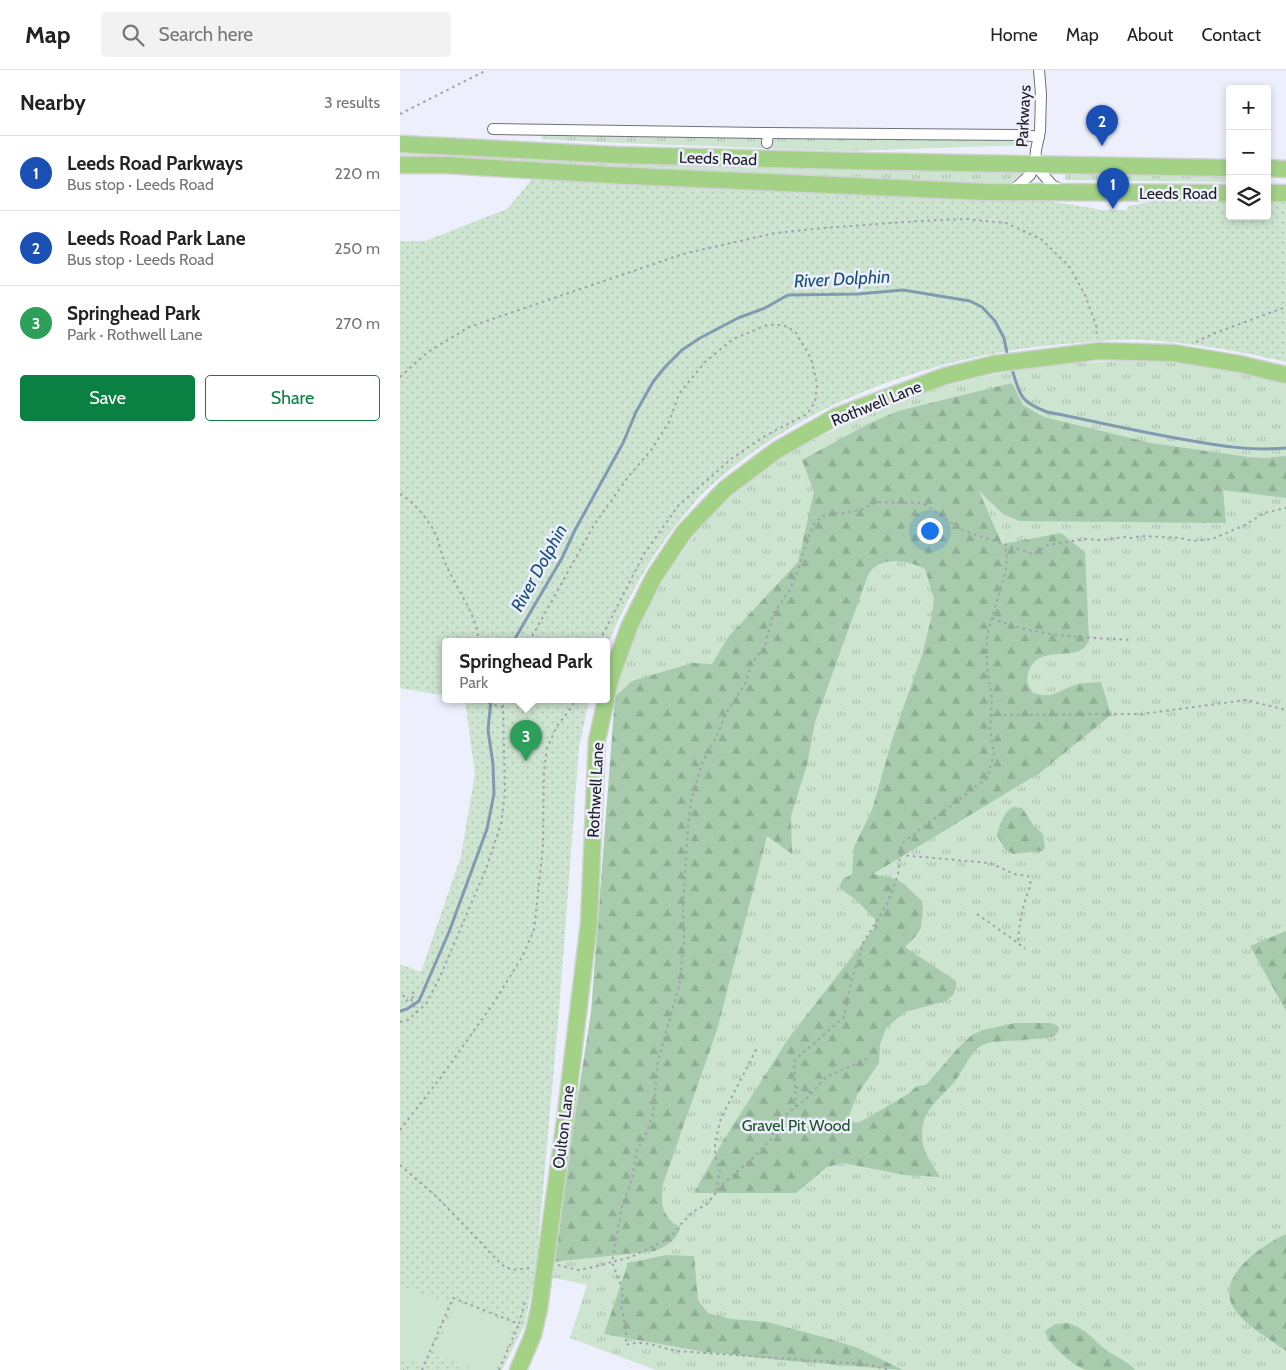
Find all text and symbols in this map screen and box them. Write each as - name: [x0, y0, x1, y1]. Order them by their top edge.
- search box: [101, 12, 451, 57]
- text: Map: [25, 20, 71, 49]
- icon: search: [119, 21, 147, 49]
- text: Search here: [159, 23, 253, 46]
- text: Home: [990, 24, 1038, 46]
- text: Map: [1066, 24, 1099, 46]
- text: About: [1127, 24, 1173, 46]
- text: Contact: [1201, 24, 1261, 46]
- street label: Parkways: [1012, 84, 1035, 148]
- map controls: [1226, 85, 1271, 220]
- button: +: [1226, 85, 1271, 130]
- text: Nearby: [20, 90, 86, 115]
- text: 3 results: [324, 93, 380, 112]
- pin: 2: [1086, 105, 1118, 146]
- button: −: [1226, 130, 1271, 175]
- street label: Leeds Road: [679, 148, 757, 169]
- text: Leeds Road Parkways: [67, 152, 243, 175]
- text: 1: [33, 164, 39, 183]
- text: 220 m: [334, 164, 380, 183]
- pin: 1: [1097, 168, 1129, 209]
- text: Bus stop · Leeds Road: [67, 175, 214, 194]
- button: layers: [1226, 175, 1271, 220]
- street label: Leeds Road: [1139, 184, 1217, 203]
- text: Leeds Road Park Lane: [67, 227, 246, 250]
- text: 2: [32, 239, 40, 258]
- text: 250 m: [334, 239, 380, 258]
- text: Bus stop · Leeds Road: [67, 250, 214, 269]
- water label: River Dolphin: [793, 265, 891, 293]
- text: Springhead Park: [67, 302, 200, 325]
- text: 3: [32, 314, 40, 333]
- text: 270 m: [335, 314, 380, 333]
- text: Park · Rothwell Lane: [67, 325, 203, 344]
- button: Save: [20, 375, 195, 421]
- button: Share: [205, 375, 380, 421]
- street label: Rothwell Lane: [828, 377, 924, 430]
- your location: [917, 518, 943, 544]
- water label: River Dolphin: [506, 521, 572, 615]
- popup: [442, 638, 610, 703]
- text: Springhead Park: [459, 650, 593, 673]
- text: Park: [459, 673, 488, 692]
- pin: 3: [510, 720, 542, 761]
- street label: Rothwell Lane: [584, 742, 607, 838]
- street label: Oulton Lane: [549, 1084, 578, 1170]
- park label: Gravel Pit Wood: [742, 1116, 850, 1135]

